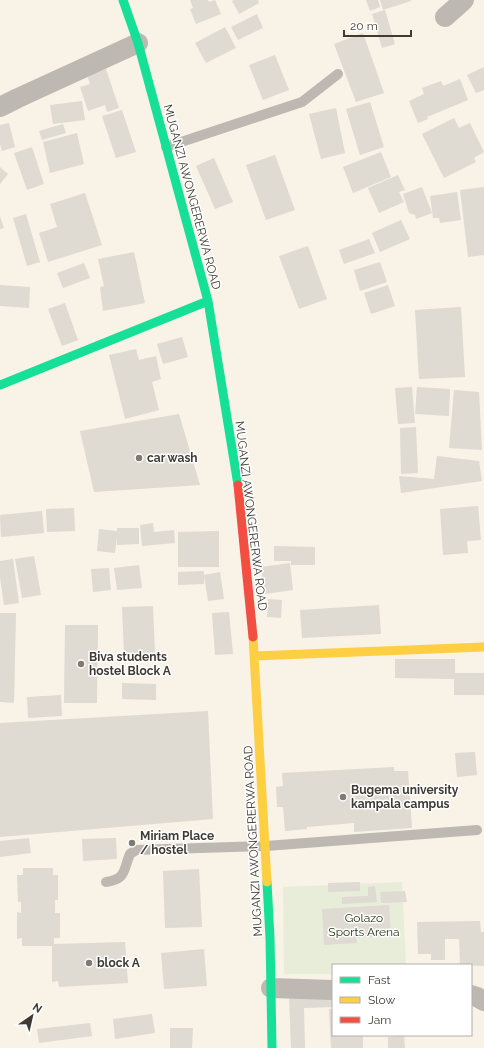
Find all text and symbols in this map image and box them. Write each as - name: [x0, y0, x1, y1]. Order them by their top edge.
- scale bar: [344, 12, 411, 38]
- text: 20 m: [350, 19, 378, 33]
- street label: MUGANZI AWONGERERWA ROAD: [160, 103, 224, 292]
- street label: MUGANZI AWONGERERWA ROAD: [232, 420, 270, 612]
- place label: car wash: [147, 451, 198, 465]
- marker: car wash: [134, 453, 144, 463]
- place label: Biva students hostel Block A: [89, 650, 172, 678]
- marker: Biva students hostel Block A: [76, 659, 86, 669]
- street label: MUGANZI AWONGERERWA ROAD: [241, 745, 265, 937]
- place label: Bugema university kampala campus: [351, 783, 459, 811]
- marker: Bugema university kampala campus: [338, 792, 348, 802]
- place label: Miriam Place / hostel: [140, 829, 214, 857]
- marker: Miriam Place / hostel: [127, 838, 137, 848]
- park label: Golazo Sports Arena: [328, 911, 400, 939]
- place label: block A: [97, 956, 141, 970]
- marker: block A: [84, 958, 94, 968]
- legend: [332, 964, 472, 1036]
- text: Fast: [368, 973, 391, 987]
- text: Slow: [368, 993, 395, 1007]
- north arrow: [12, 996, 52, 1036]
- text: N: [30, 1000, 44, 1016]
- text: Jam: [368, 1013, 391, 1027]

